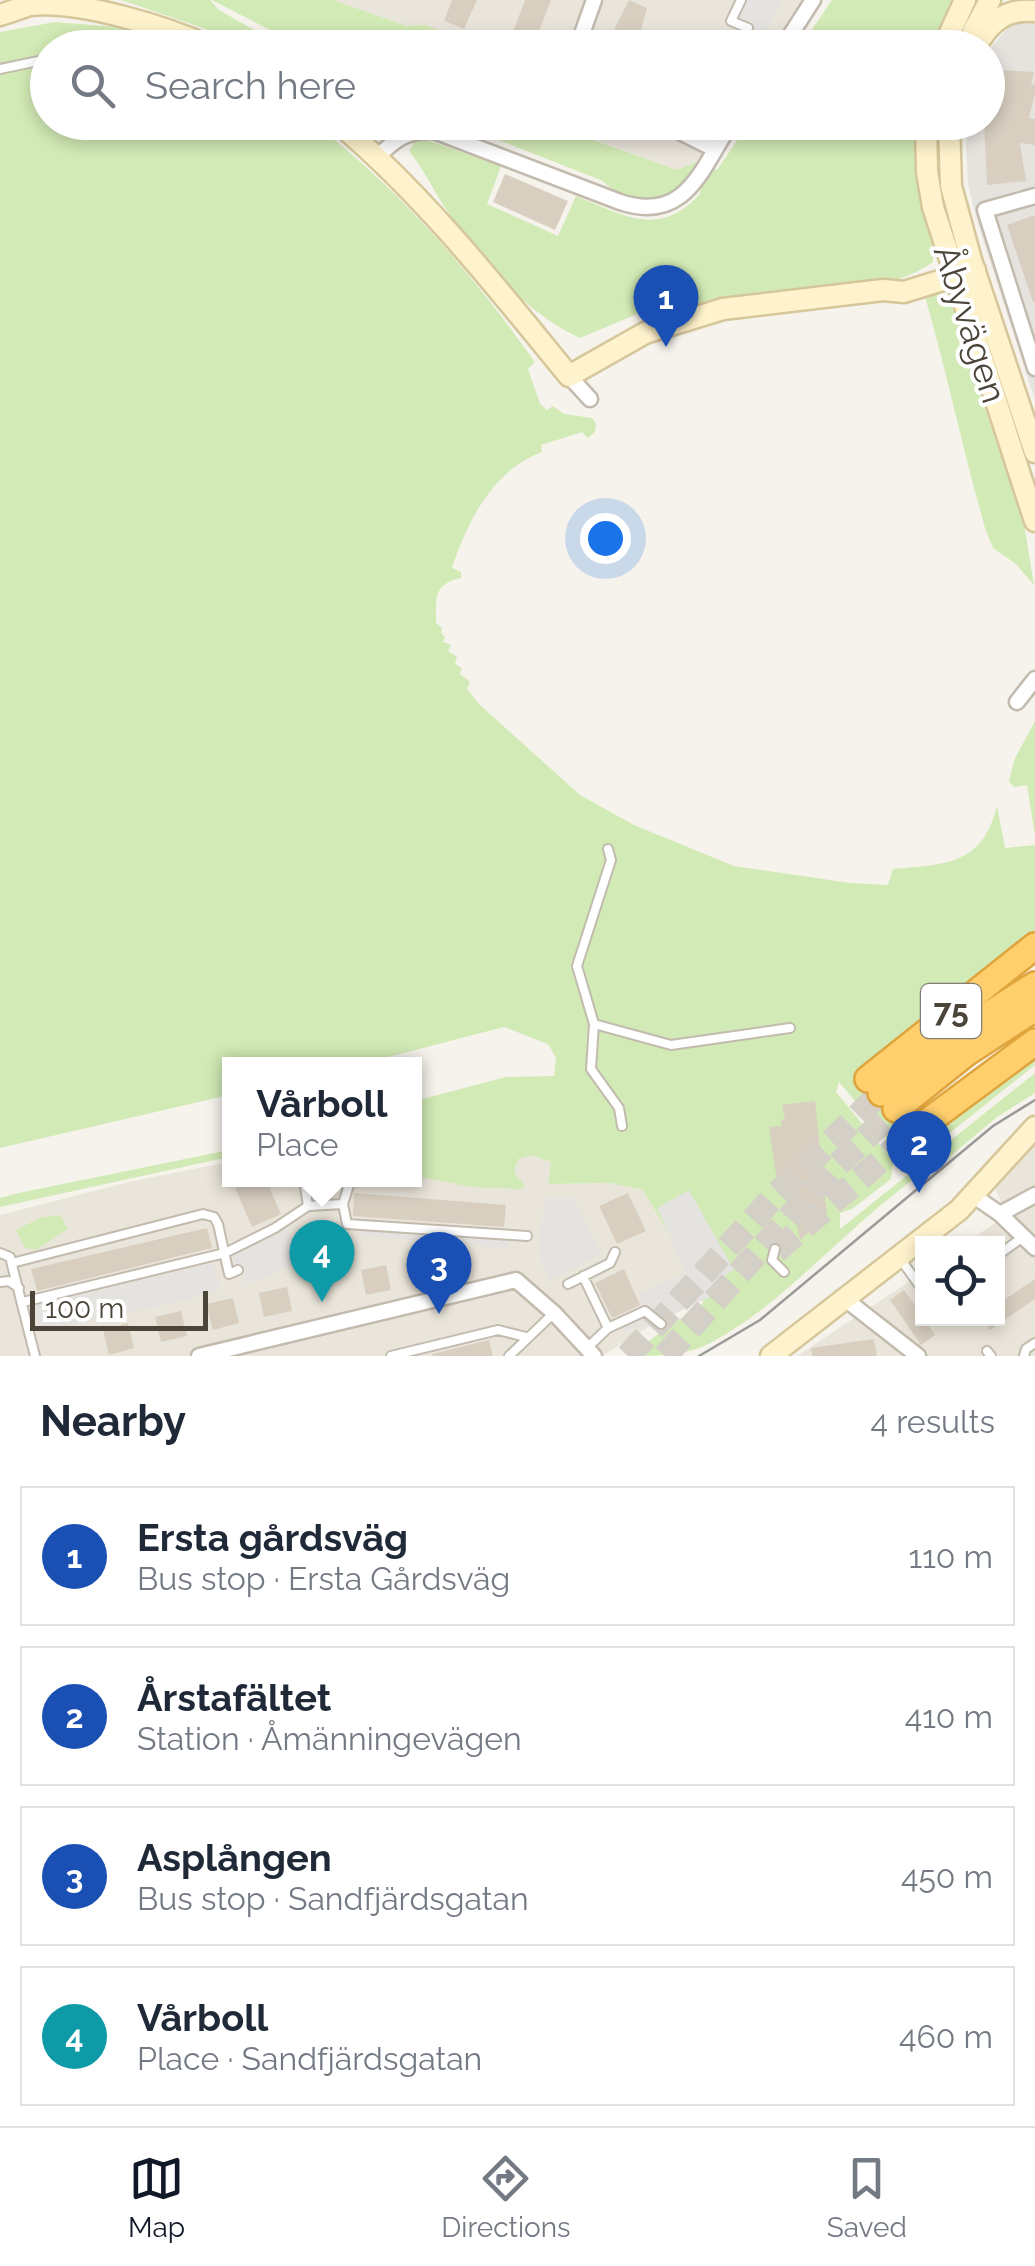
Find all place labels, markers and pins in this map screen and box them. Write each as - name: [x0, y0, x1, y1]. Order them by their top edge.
- pin: 1: [634, 264, 698, 347]
- pin: 2: [886, 1110, 952, 1193]
- pin: 4: [290, 1220, 354, 1302]
- pin: 3: [406, 1232, 472, 1314]

